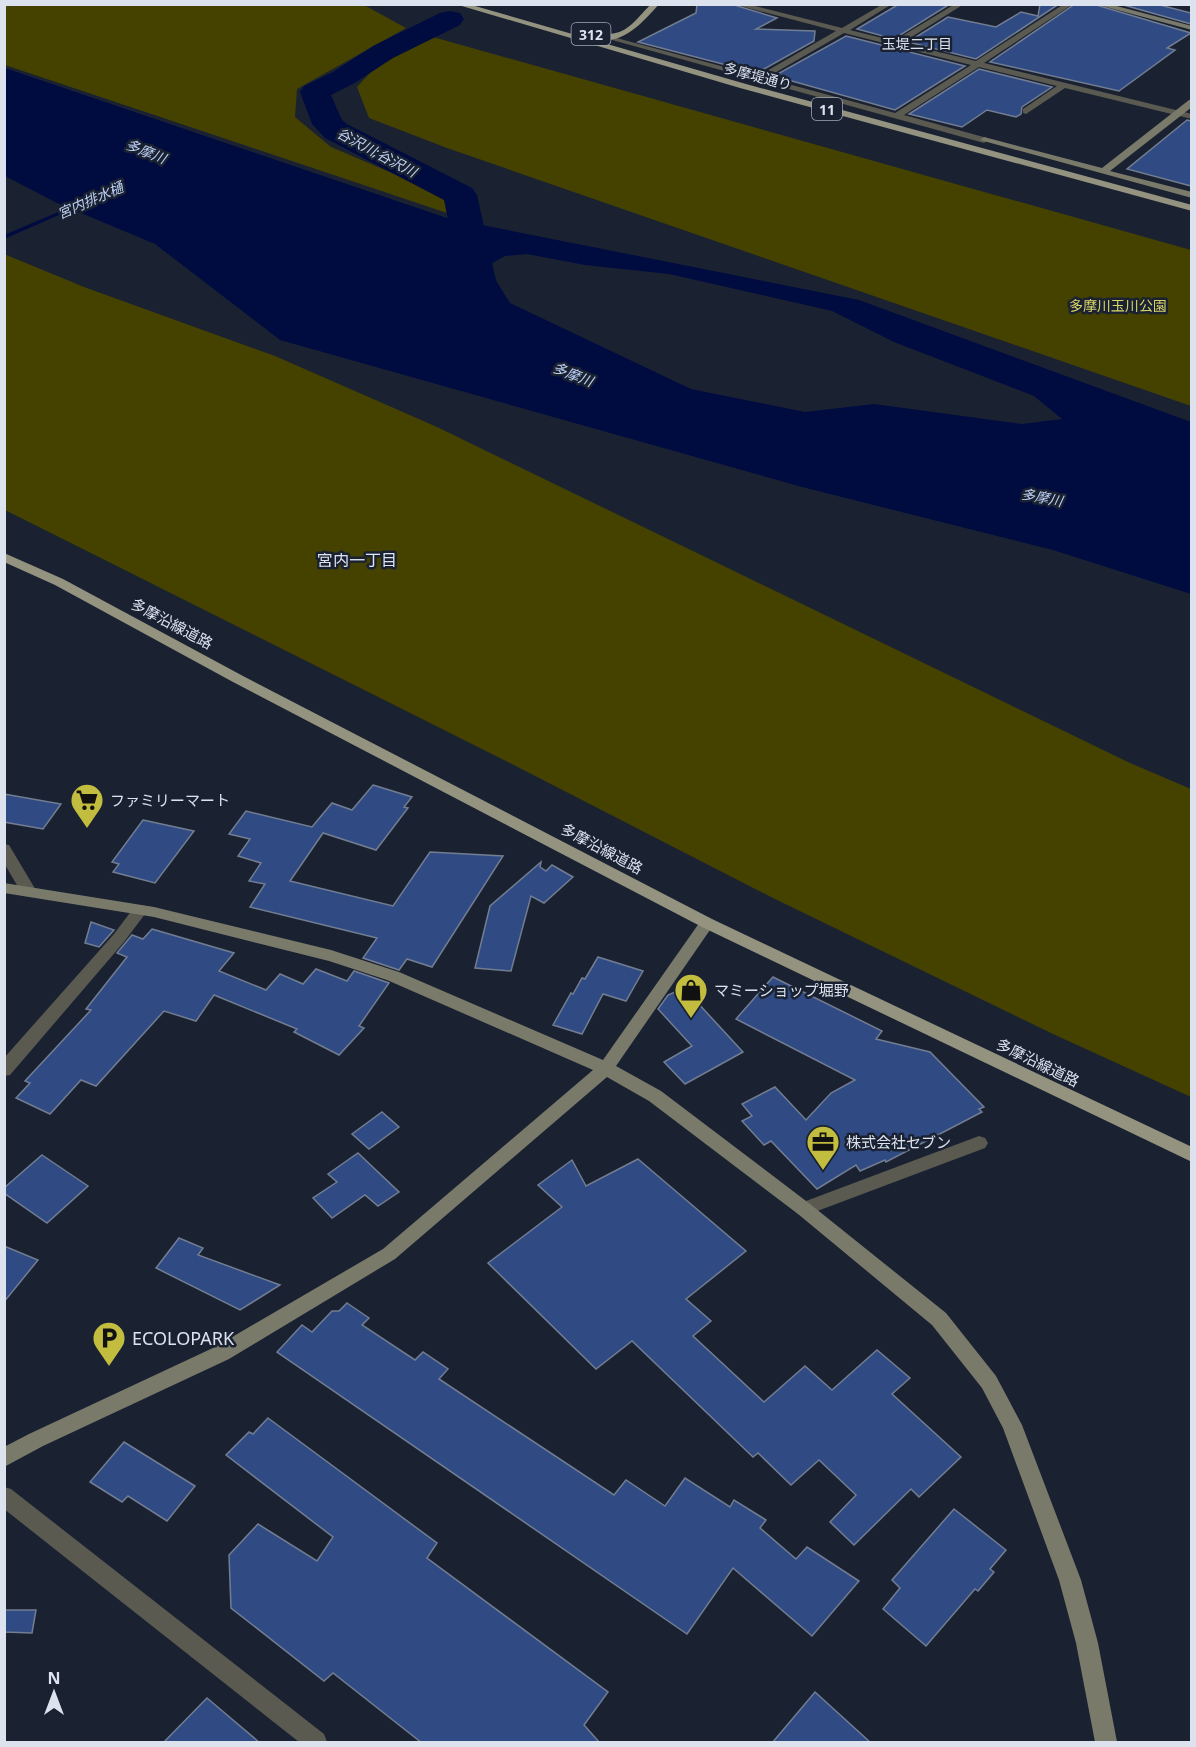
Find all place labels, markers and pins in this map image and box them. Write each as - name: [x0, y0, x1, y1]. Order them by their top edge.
- supermarket icon: ファミリーマート: [69, 782, 105, 829]
- place label: ファミリーマート: [110, 790, 230, 810]
- shop icon: マミーショップ堀野: [673, 972, 709, 1019]
- place label: マミーショップ堀野: [714, 980, 849, 1000]
- office icon: 株式会社セブン: [805, 1124, 841, 1171]
- place label: 株式会社セブン: [846, 1132, 951, 1152]
- parking icon: ECOLOPARK: [91, 1320, 127, 1367]
- place label: ECOLOPARK: [132, 1326, 235, 1350]

